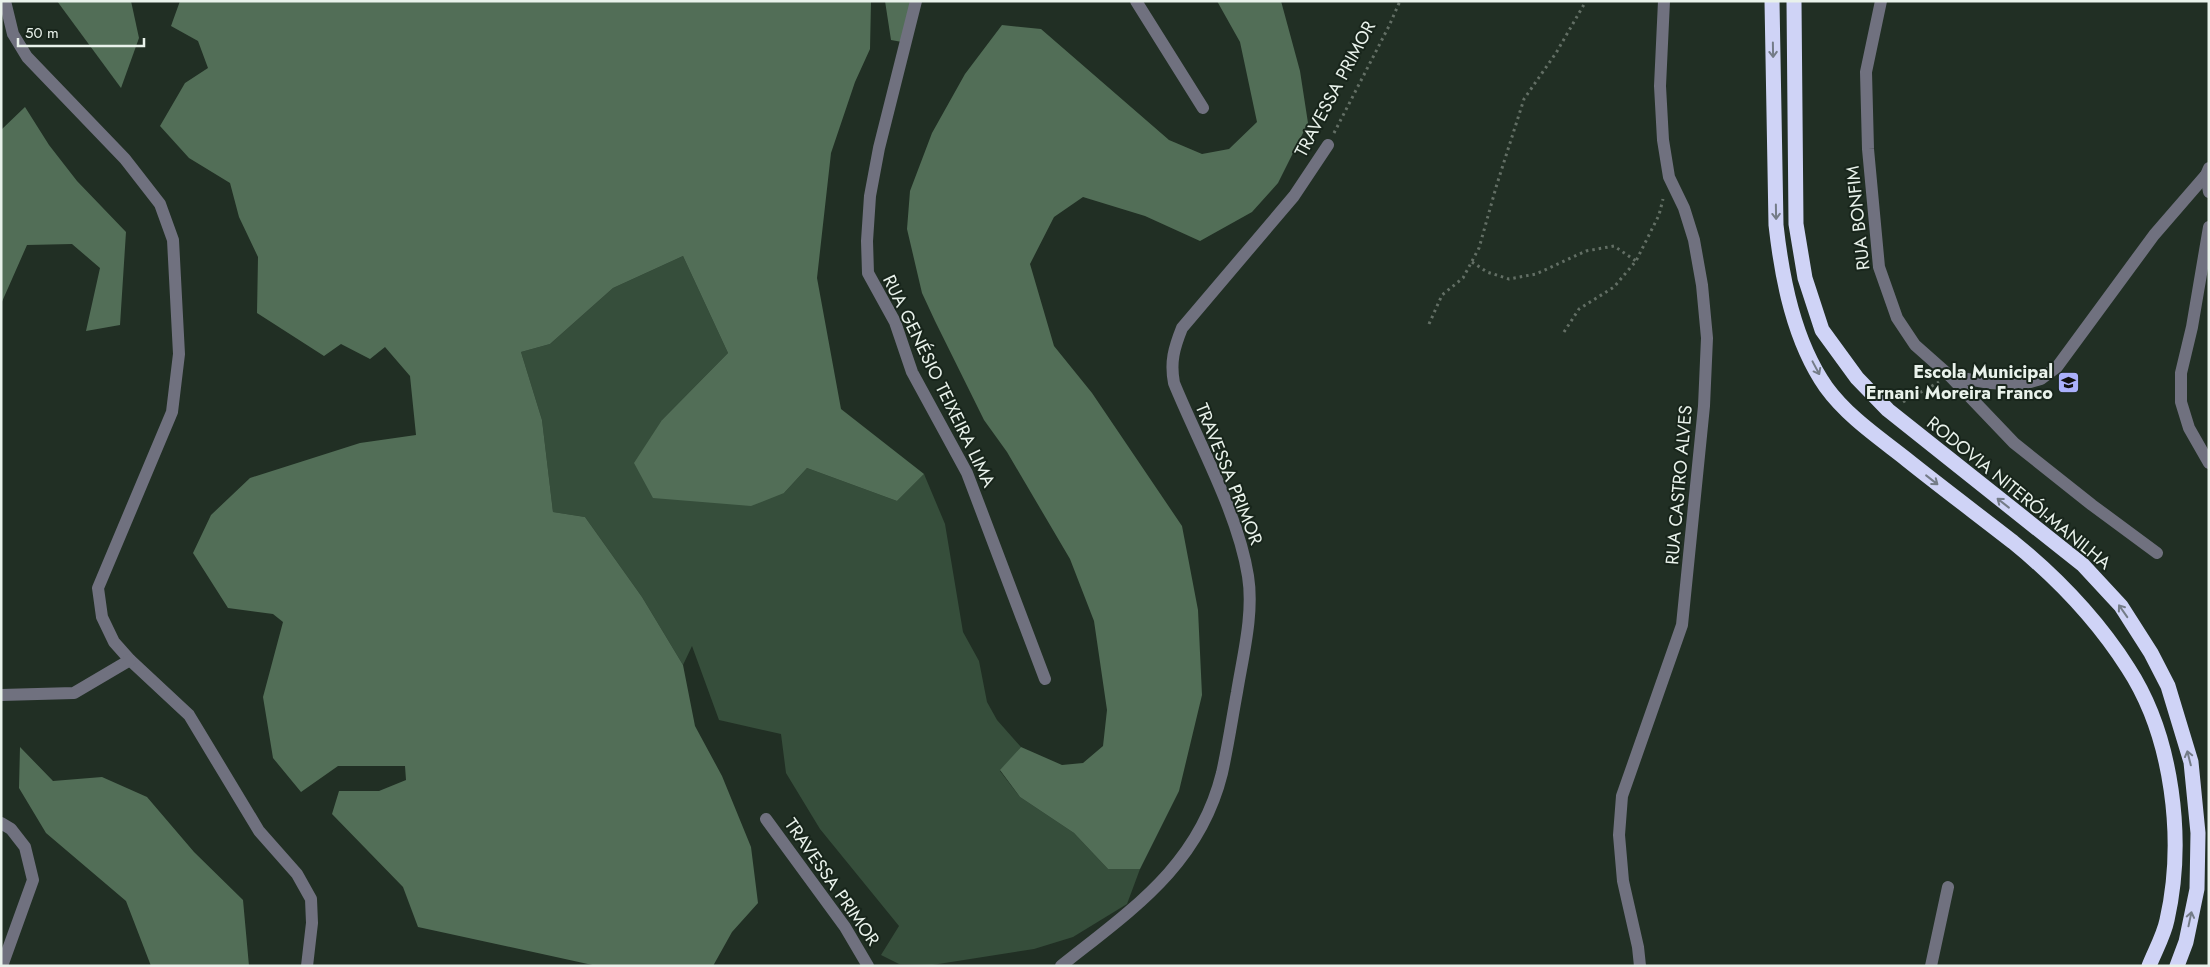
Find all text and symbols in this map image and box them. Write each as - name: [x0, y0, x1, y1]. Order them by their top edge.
- scale bar: [18, 15, 144, 47]
- street label: TRAVESSA PRIMOR: [1288, 16, 1382, 162]
- text: 50 m: [25, 22, 59, 44]
- one-way arrow: [1768, 42, 1778, 58]
- street label: RUA BONFIM: [1840, 165, 1876, 271]
- one-way arrow: [1771, 204, 1780, 220]
- street label: RUA GENÉSIO TEIXEIRA LIMA: [876, 270, 1002, 492]
- place label: Escola Municipal Ernani Moreira Franco: [1866, 359, 2053, 406]
- one-way arrow: [1812, 360, 1821, 375]
- school or university icon: Escola Municipal Ernani Moreira Franco: [2057, 370, 2081, 394]
- street label: TRAVESSA PRIMOR: [1189, 399, 1269, 549]
- street label: RUA CASTRO ALVES: [1659, 404, 1699, 566]
- street label: RODOVIA NITERÓI-MANILHA: [1921, 410, 2117, 576]
- one-way arrow: [1925, 474, 1938, 485]
- one-way arrow: [1997, 497, 2010, 508]
- one-way arrow: [2118, 604, 2128, 618]
- one-way arrow: [2184, 750, 2193, 766]
- street label: TRAVESSA PRIMOR: [778, 813, 886, 951]
- one-way arrow: [2186, 911, 2196, 927]

